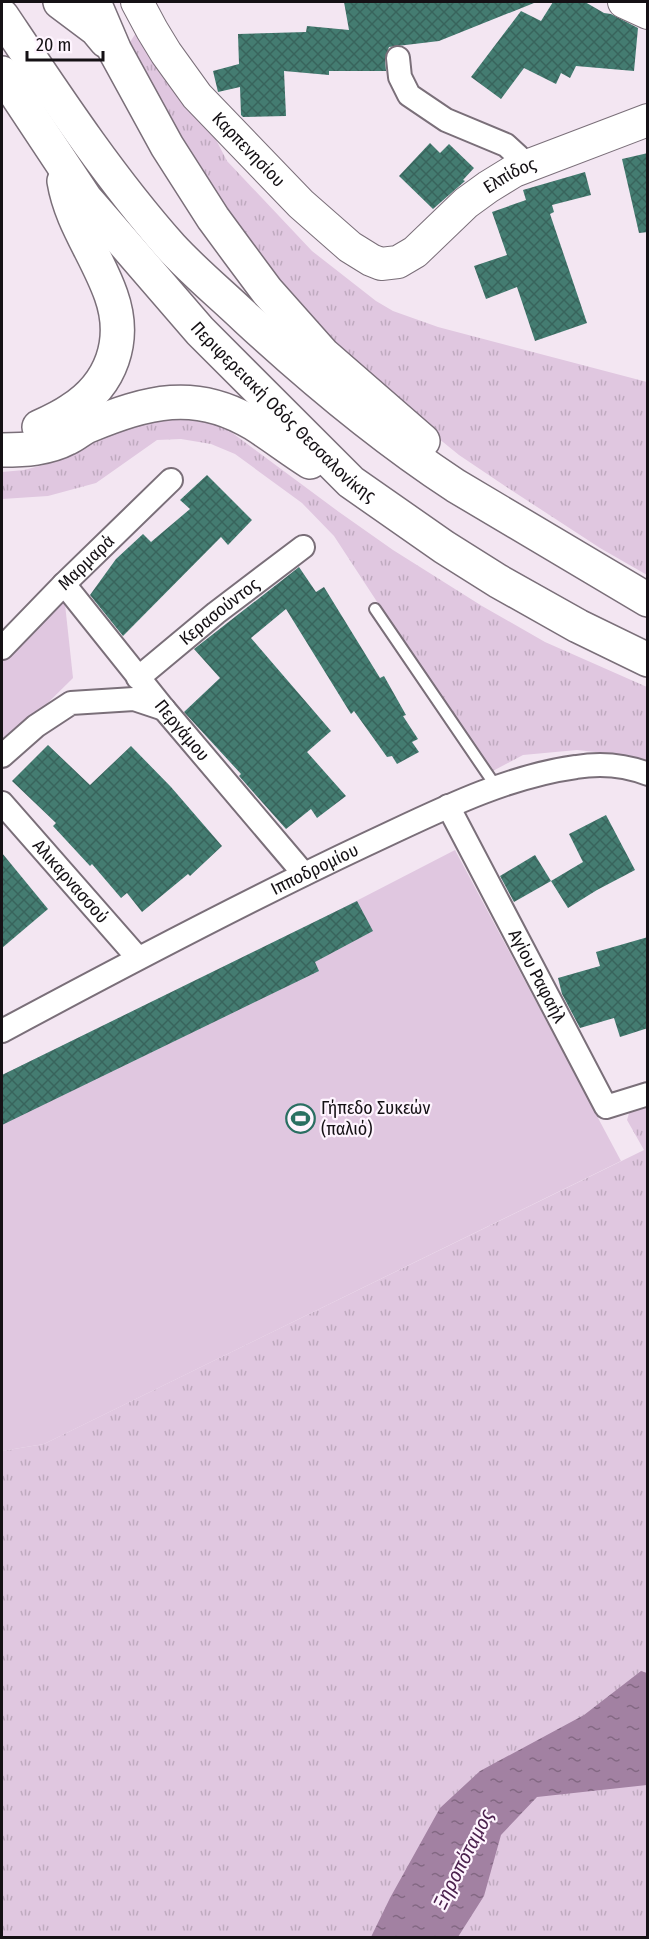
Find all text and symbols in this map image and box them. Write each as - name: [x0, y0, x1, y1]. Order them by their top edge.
- scale bar: [27, 24, 104, 62]
- text: 20 m: [36, 34, 71, 56]
- street label: Καρπενησίου: [207, 107, 290, 192]
- street label: Ελπίδος: [479, 152, 540, 198]
- street label: Περιφερειακή Οδός Θεσσαλονίκης: [186, 317, 380, 507]
- street label: Μαρμαρά: [53, 530, 119, 595]
- street label: Κερασούντος: [175, 573, 264, 650]
- street label: Περγάμου: [150, 695, 214, 765]
- street label: Αλικαρνασσού: [28, 835, 113, 928]
- street label: Ιπποδρομίου: [267, 839, 362, 900]
- street label: Αγίου Ραφαήλ: [504, 926, 571, 1027]
- place label: Γήπεδο Συκεών (παλιό): [321, 1097, 430, 1140]
- sports icon: Γήπεδο Συκεών (παλιό): [284, 1102, 316, 1134]
- water label: Ξηροπόταμος: [428, 1805, 498, 1912]

